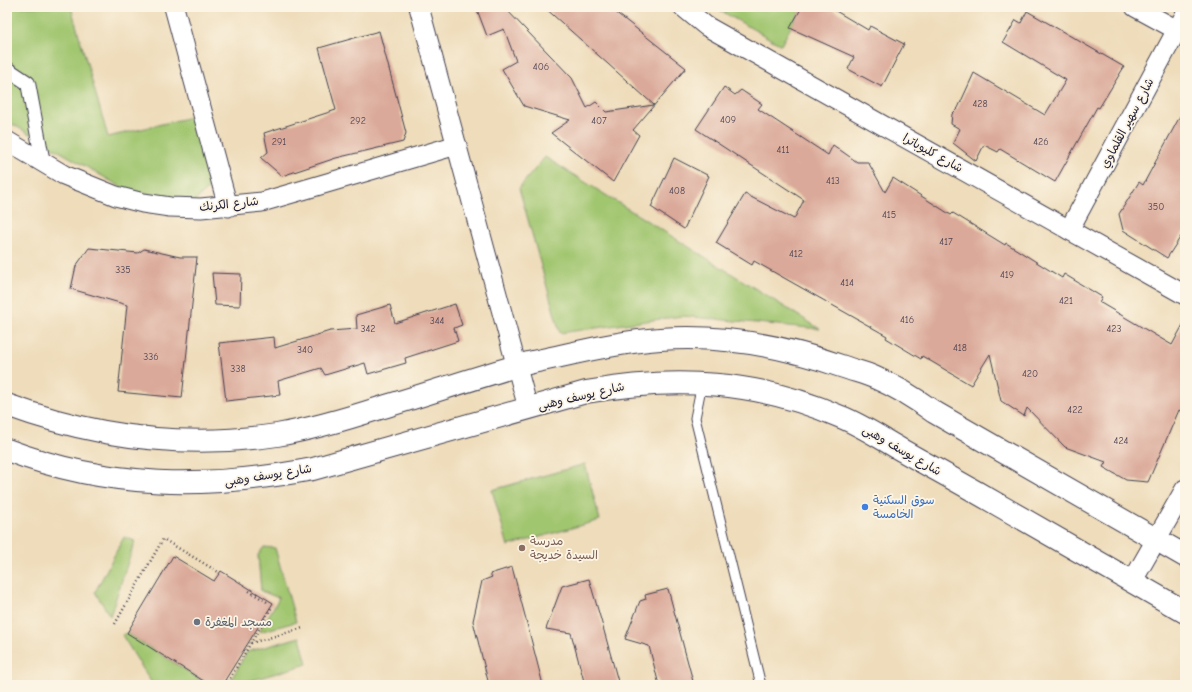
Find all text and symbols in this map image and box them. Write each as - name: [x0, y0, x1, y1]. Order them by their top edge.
- house number: 406: [533, 61, 549, 73]
- street label: شارع سهير القلماوي: [1097, 76, 1158, 171]
- house number: 428: [972, 98, 988, 110]
- house number: 409: [720, 114, 736, 126]
- house number: 292: [350, 115, 366, 127]
- house number: 407: [591, 115, 607, 127]
- street label: شارع كليوباترا: [900, 131, 965, 177]
- house number: 291: [272, 136, 286, 148]
- house number: 426: [1033, 136, 1049, 148]
- house number: 411: [777, 144, 789, 156]
- house number: 413: [826, 175, 840, 187]
- house number: 408: [669, 185, 685, 197]
- street label: شارع الكرنك: [199, 194, 260, 216]
- house number: 350: [1148, 201, 1164, 213]
- house number: 415: [882, 209, 896, 221]
- house number: 417: [939, 236, 953, 248]
- house number: 412: [789, 248, 803, 260]
- house number: 335: [115, 264, 131, 276]
- house number: 419: [1000, 269, 1014, 281]
- house number: 414: [840, 277, 854, 289]
- house number: 421: [1059, 295, 1073, 307]
- house number: 416: [900, 314, 914, 326]
- house number: 344: [430, 315, 445, 327]
- house number: 342: [360, 323, 376, 335]
- house number: 423: [1106, 323, 1122, 335]
- house number: 418: [953, 342, 967, 354]
- house number: 340: [297, 344, 313, 356]
- house number: 336: [143, 351, 159, 363]
- house number: 338: [230, 363, 246, 375]
- house number: 420: [1022, 368, 1038, 380]
- street label: شارع يوسف وهبى: [536, 379, 626, 415]
- house number: 422: [1067, 404, 1083, 416]
- street label: شارع يوسف وهبى: [859, 422, 944, 480]
- house number: 424: [1114, 435, 1129, 447]
- street label: شارع يوسف وهبى: [223, 461, 313, 491]
- place label: سوق السكنية الخامسة: [873, 493, 934, 521]
- marker: سوق السكنية الخامسة: [860, 502, 870, 512]
- place label: مدرسة السيدة خديجة: [530, 534, 598, 563]
- marker: مدرسة السيدة خديجة: [517, 543, 527, 553]
- place label: مسجد المغفرة: [205, 615, 272, 630]
- marker: مسجد المغفرة: [192, 617, 202, 627]

